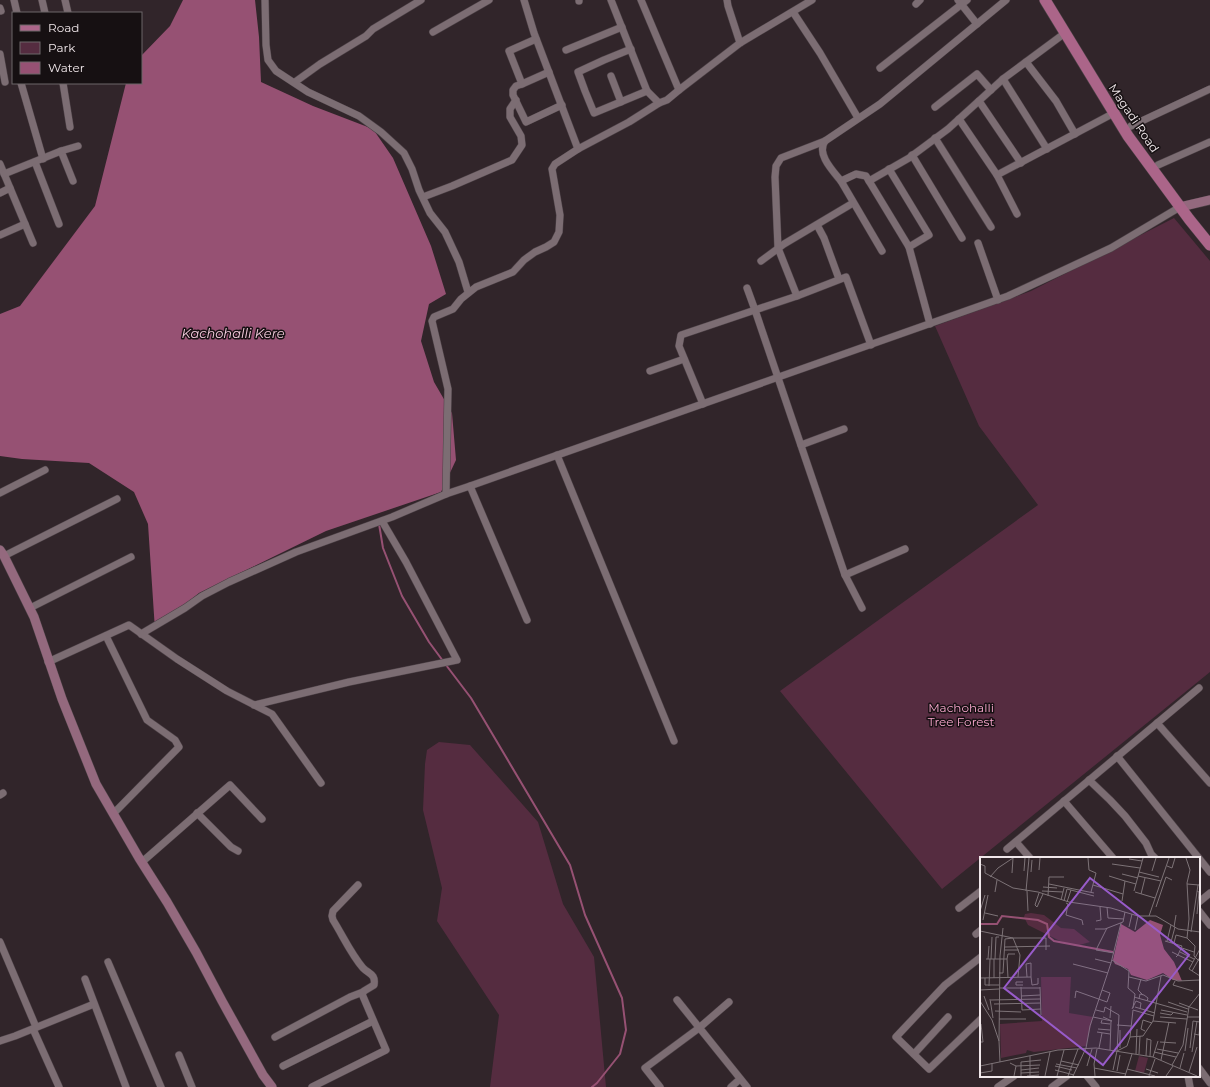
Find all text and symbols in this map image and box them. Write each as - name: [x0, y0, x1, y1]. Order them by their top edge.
- legend: [12, 12, 142, 84]
- text: Road: [48, 20, 79, 35]
- text: Park: [48, 40, 76, 55]
- text: Water: [48, 60, 85, 75]
- street label: Magadi Road: [1105, 81, 1163, 155]
- water label: Kachohalli Kere: [181, 325, 285, 341]
- park label: Machohalli Tree Forest: [928, 700, 994, 729]
- inset map: [980, 857, 1200, 1077]

